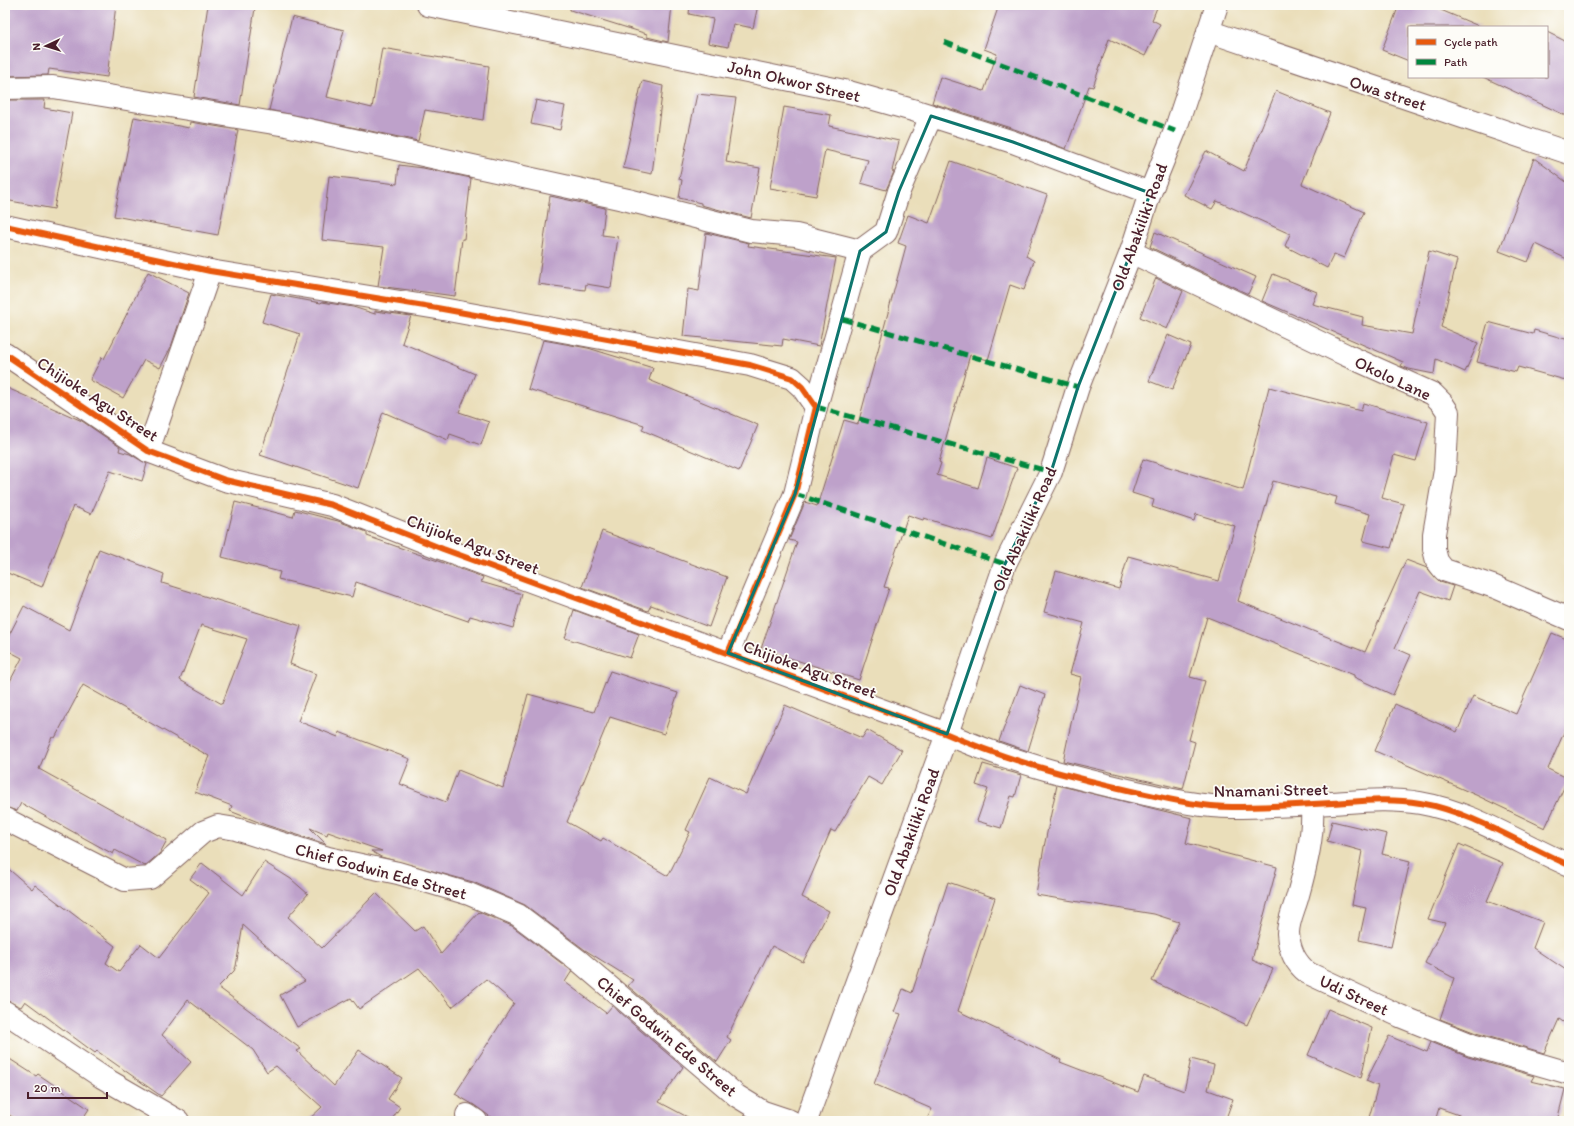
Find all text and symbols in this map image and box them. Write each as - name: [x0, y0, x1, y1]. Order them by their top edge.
- north arrow: [26, 26, 66, 66]
- legend: [1408, 26, 1548, 78]
- text: Cycle path: [1444, 35, 1498, 49]
- text: N: [30, 42, 43, 51]
- text: Path: [1444, 55, 1467, 69]
- street label: John Okwor Street: [726, 56, 863, 106]
- street label: Owa street: [1347, 71, 1430, 115]
- street label: Old Abakiliki Road: [1107, 160, 1172, 294]
- street label: Chijioke Agu Street: [34, 352, 162, 446]
- street label: Okolo Lane: [1352, 352, 1434, 404]
- street label: Old Abakiliki Road: [987, 463, 1061, 595]
- street label: Chijioke Agu Street: [404, 510, 542, 578]
- street label: Chijioke Agu Street: [741, 636, 879, 702]
- street label: Old Abakiliki Road: [879, 765, 944, 899]
- street label: Nnamani Street: [1213, 779, 1329, 801]
- street label: Chief Godwin Ede Street: [293, 838, 469, 904]
- street label: Udi Street: [1316, 970, 1392, 1020]
- street label: Chief Godwin Ede Street: [593, 972, 741, 1100]
- scale bar: [28, 1074, 107, 1100]
- text: 20 m: [34, 1081, 61, 1095]

